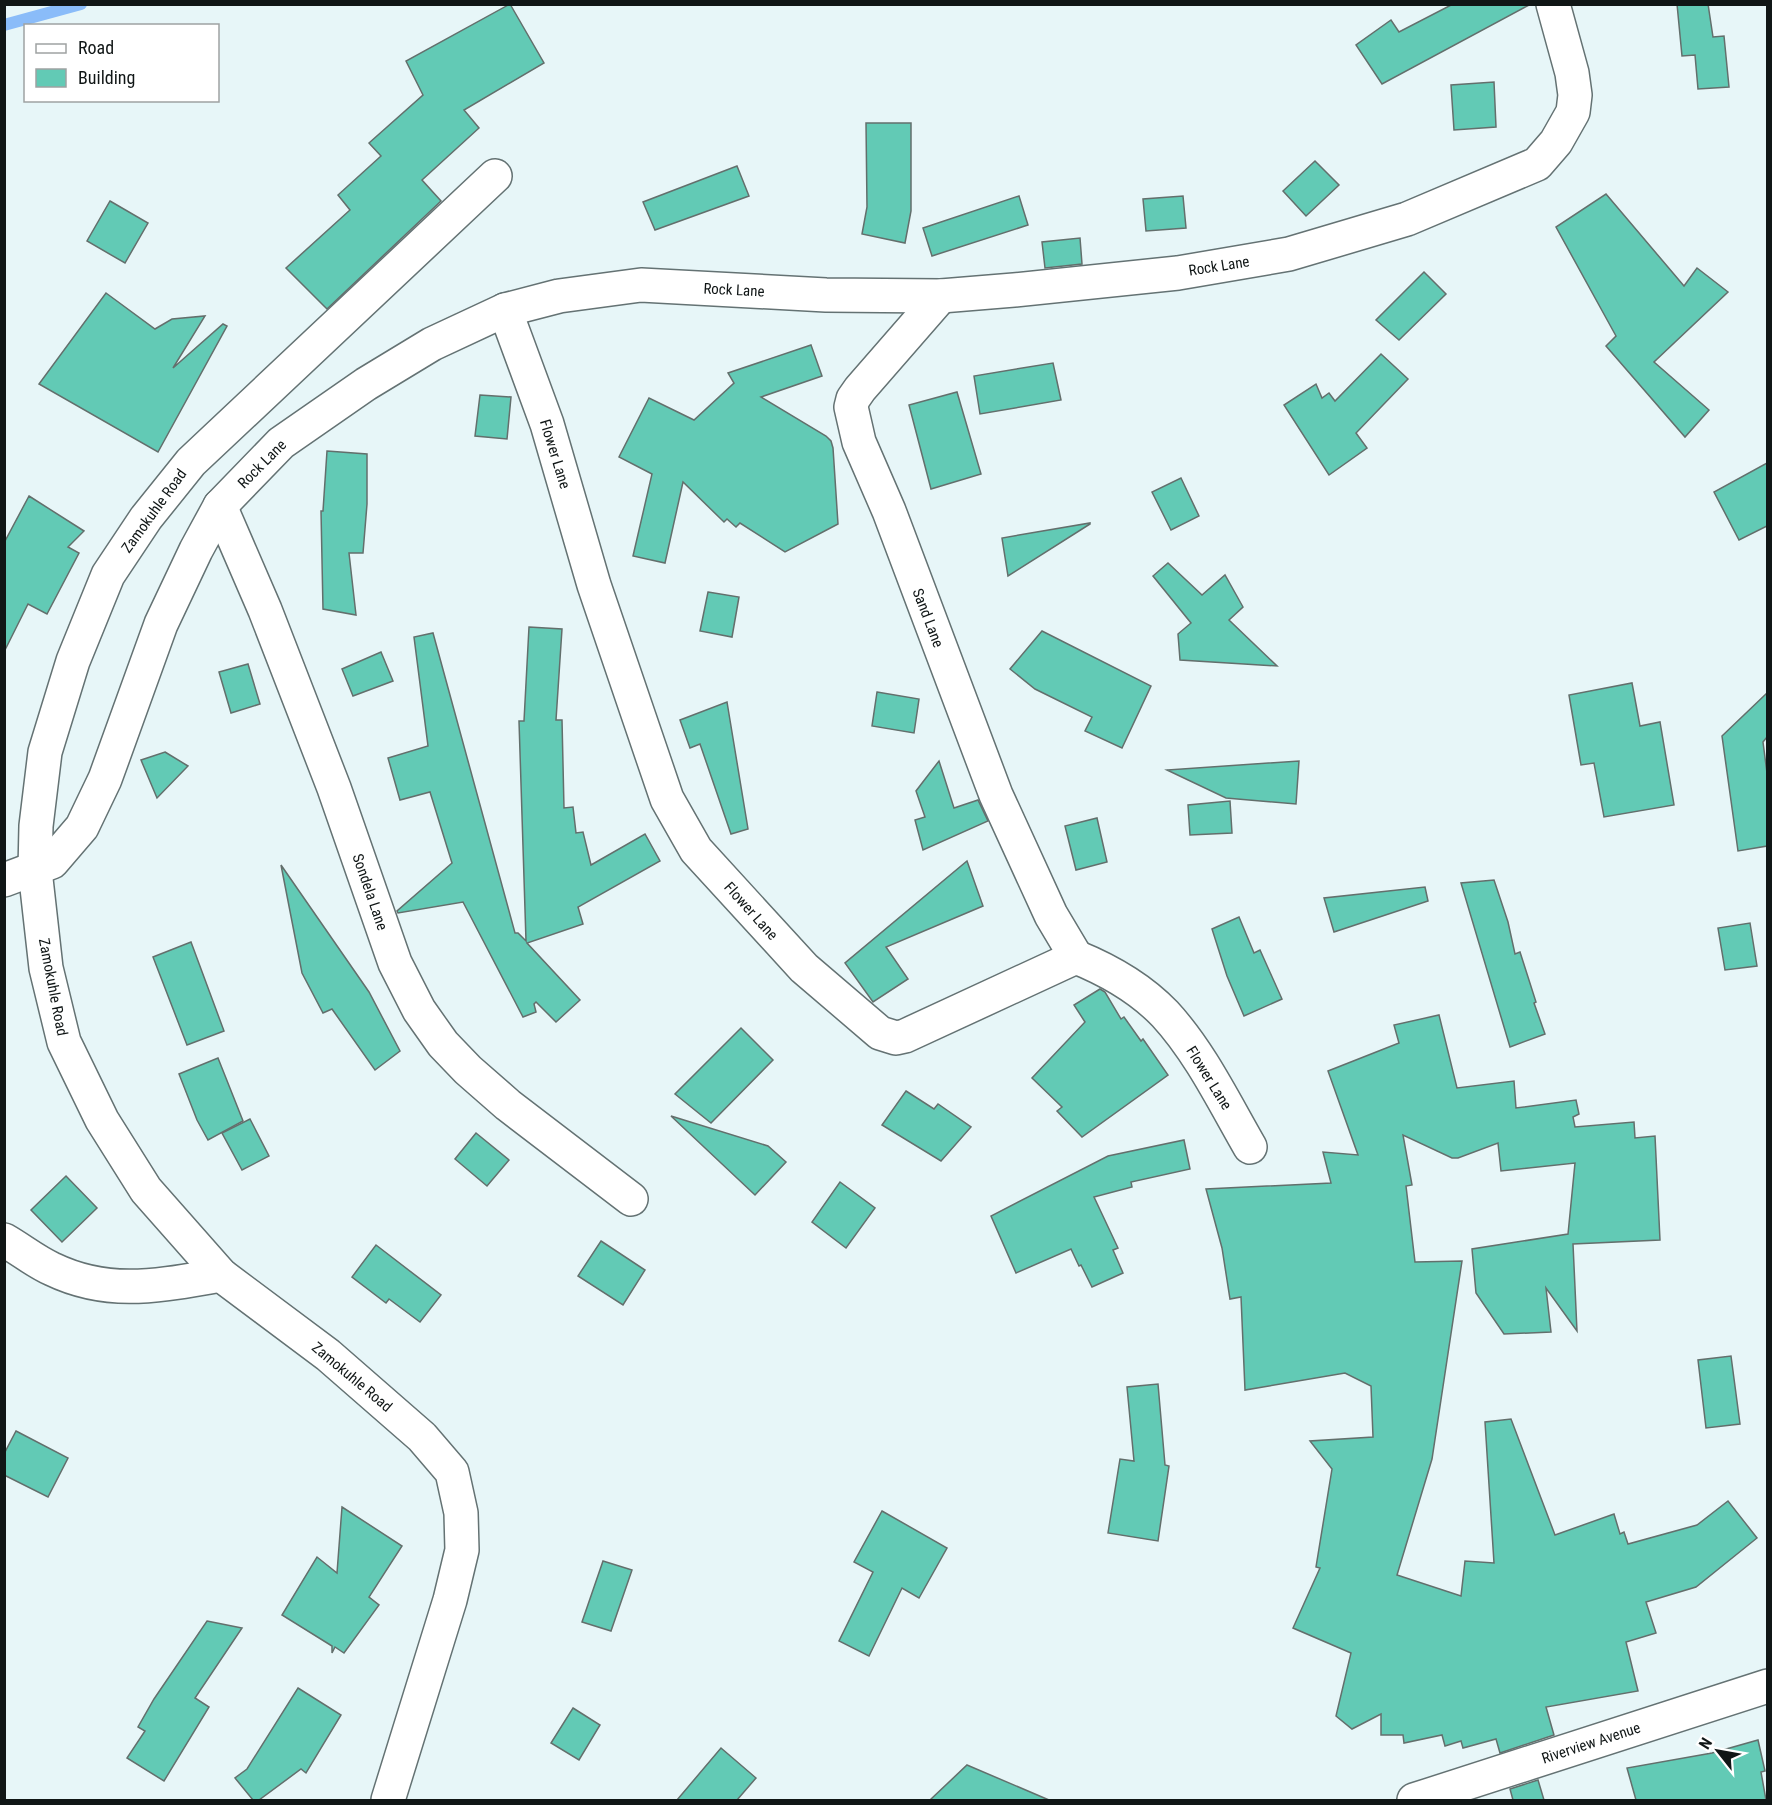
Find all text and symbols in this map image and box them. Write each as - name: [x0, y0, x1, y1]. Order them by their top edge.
- legend: [24, 24, 219, 102]
- text: Road: [78, 37, 114, 58]
- text: Building: [78, 67, 135, 88]
- street label: Rock Lane: [1187, 252, 1251, 280]
- street label: Rock Lane: [703, 279, 765, 301]
- street label: Flower Lane: [536, 417, 574, 491]
- street label: Rock Lane: [234, 436, 290, 492]
- street label: Zamokuhle Road: [118, 466, 190, 556]
- street label: Sand Lane: [909, 586, 947, 650]
- street label: Sondela Lane: [349, 851, 391, 933]
- street label: Flower Lane: [720, 878, 782, 944]
- street label: Zamokuhle Road: [35, 937, 71, 1037]
- street label: Flower Lane: [1182, 1043, 1236, 1113]
- street label: Zamokuhle Road: [308, 1338, 396, 1416]
- street label: Riverview Avenue: [1539, 1719, 1643, 1767]
- north arrow: [1688, 1721, 1748, 1781]
- text: N: [1695, 1734, 1716, 1753]

